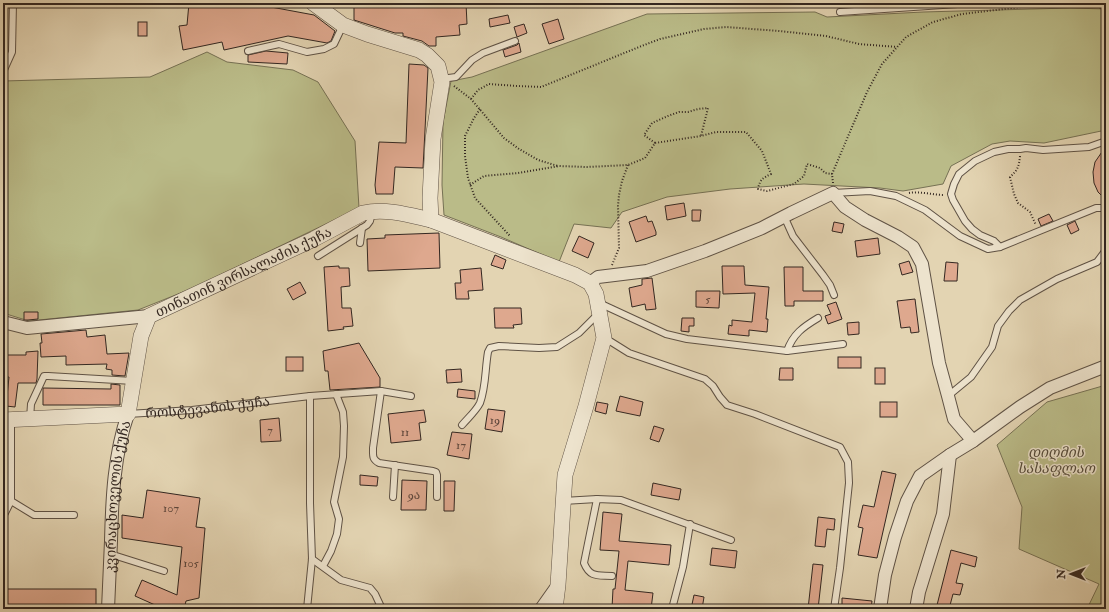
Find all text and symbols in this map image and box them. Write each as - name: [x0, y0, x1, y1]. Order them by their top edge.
- street label: თინათინ ვირსალაძის ქუჩა: [153, 223, 334, 320]
- house number: 5: [705, 292, 711, 307]
- street label: როსტევანის ქუჩა: [145, 392, 271, 421]
- house number: 19: [490, 413, 500, 428]
- street label: კვირაცხოველის ქუჩა: [101, 418, 134, 573]
- house number: 7: [267, 423, 273, 438]
- house number: 11: [401, 425, 409, 440]
- house number: 17: [456, 438, 466, 453]
- park label: დიღმის სასაფლაო: [1017, 444, 1095, 477]
- house number: 9ა: [407, 488, 420, 503]
- house number: 107: [163, 501, 179, 516]
- north arrow: [1051, 554, 1091, 594]
- house number: 105: [183, 556, 200, 571]
- text: N: [1055, 568, 1068, 580]

